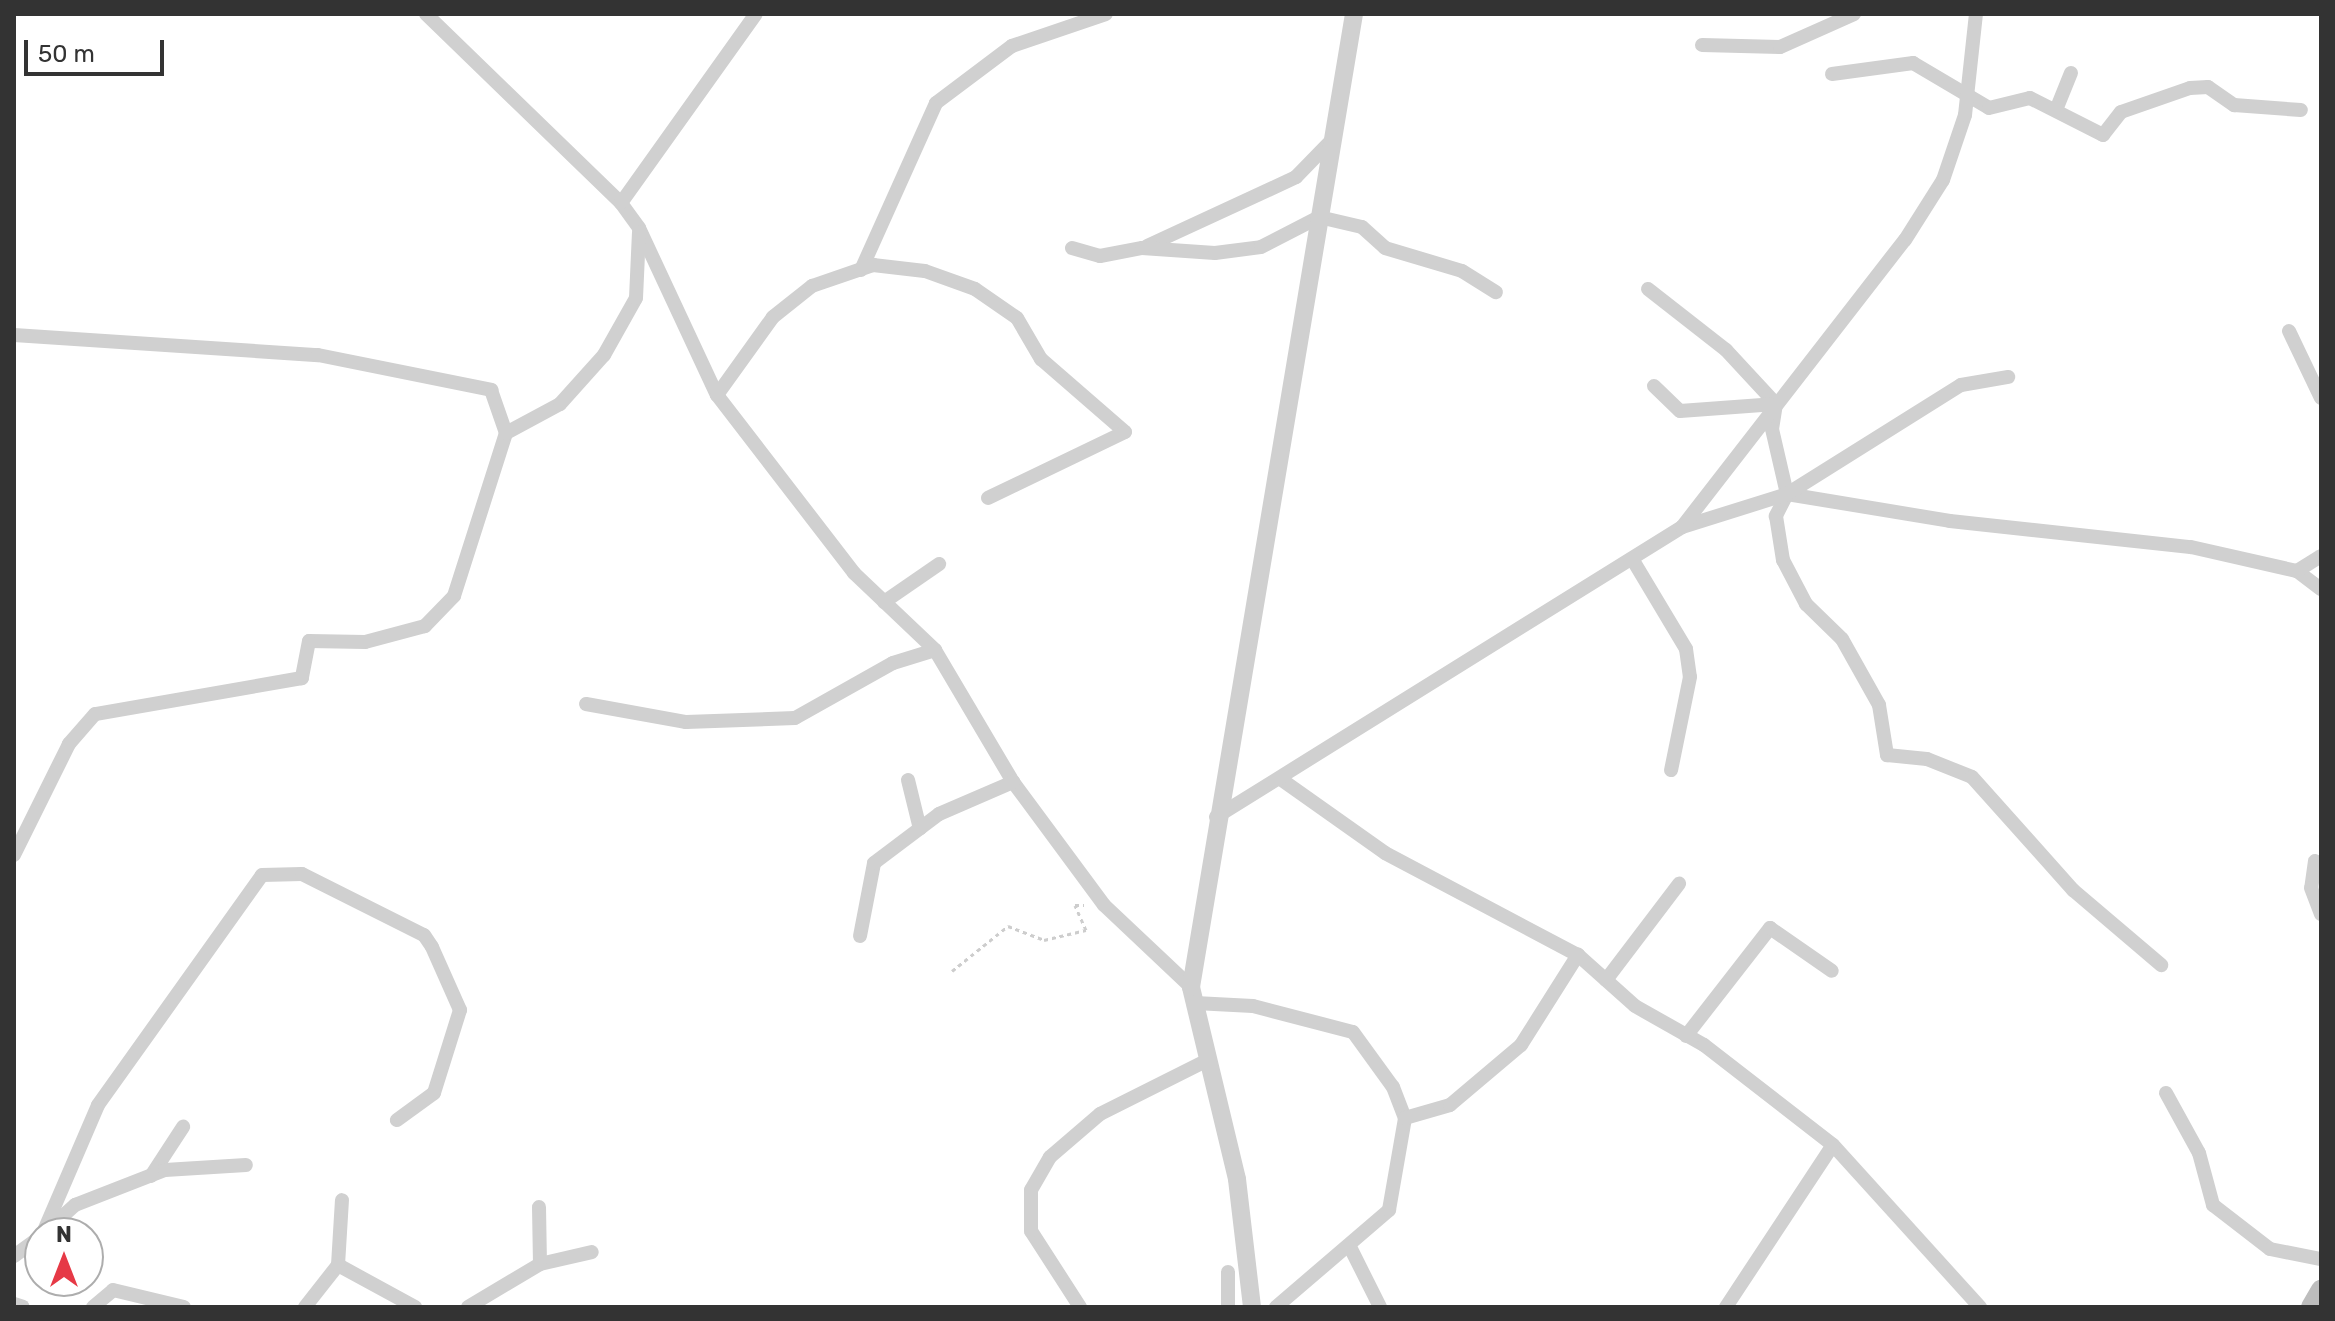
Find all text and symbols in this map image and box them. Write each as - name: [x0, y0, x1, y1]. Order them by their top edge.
- scale bar: [28, 24, 168, 74]
- text: 50 m: [38, 40, 95, 68]
- north arrow: [24, 1217, 104, 1297]
- text: N: [56, 1221, 72, 1248]

